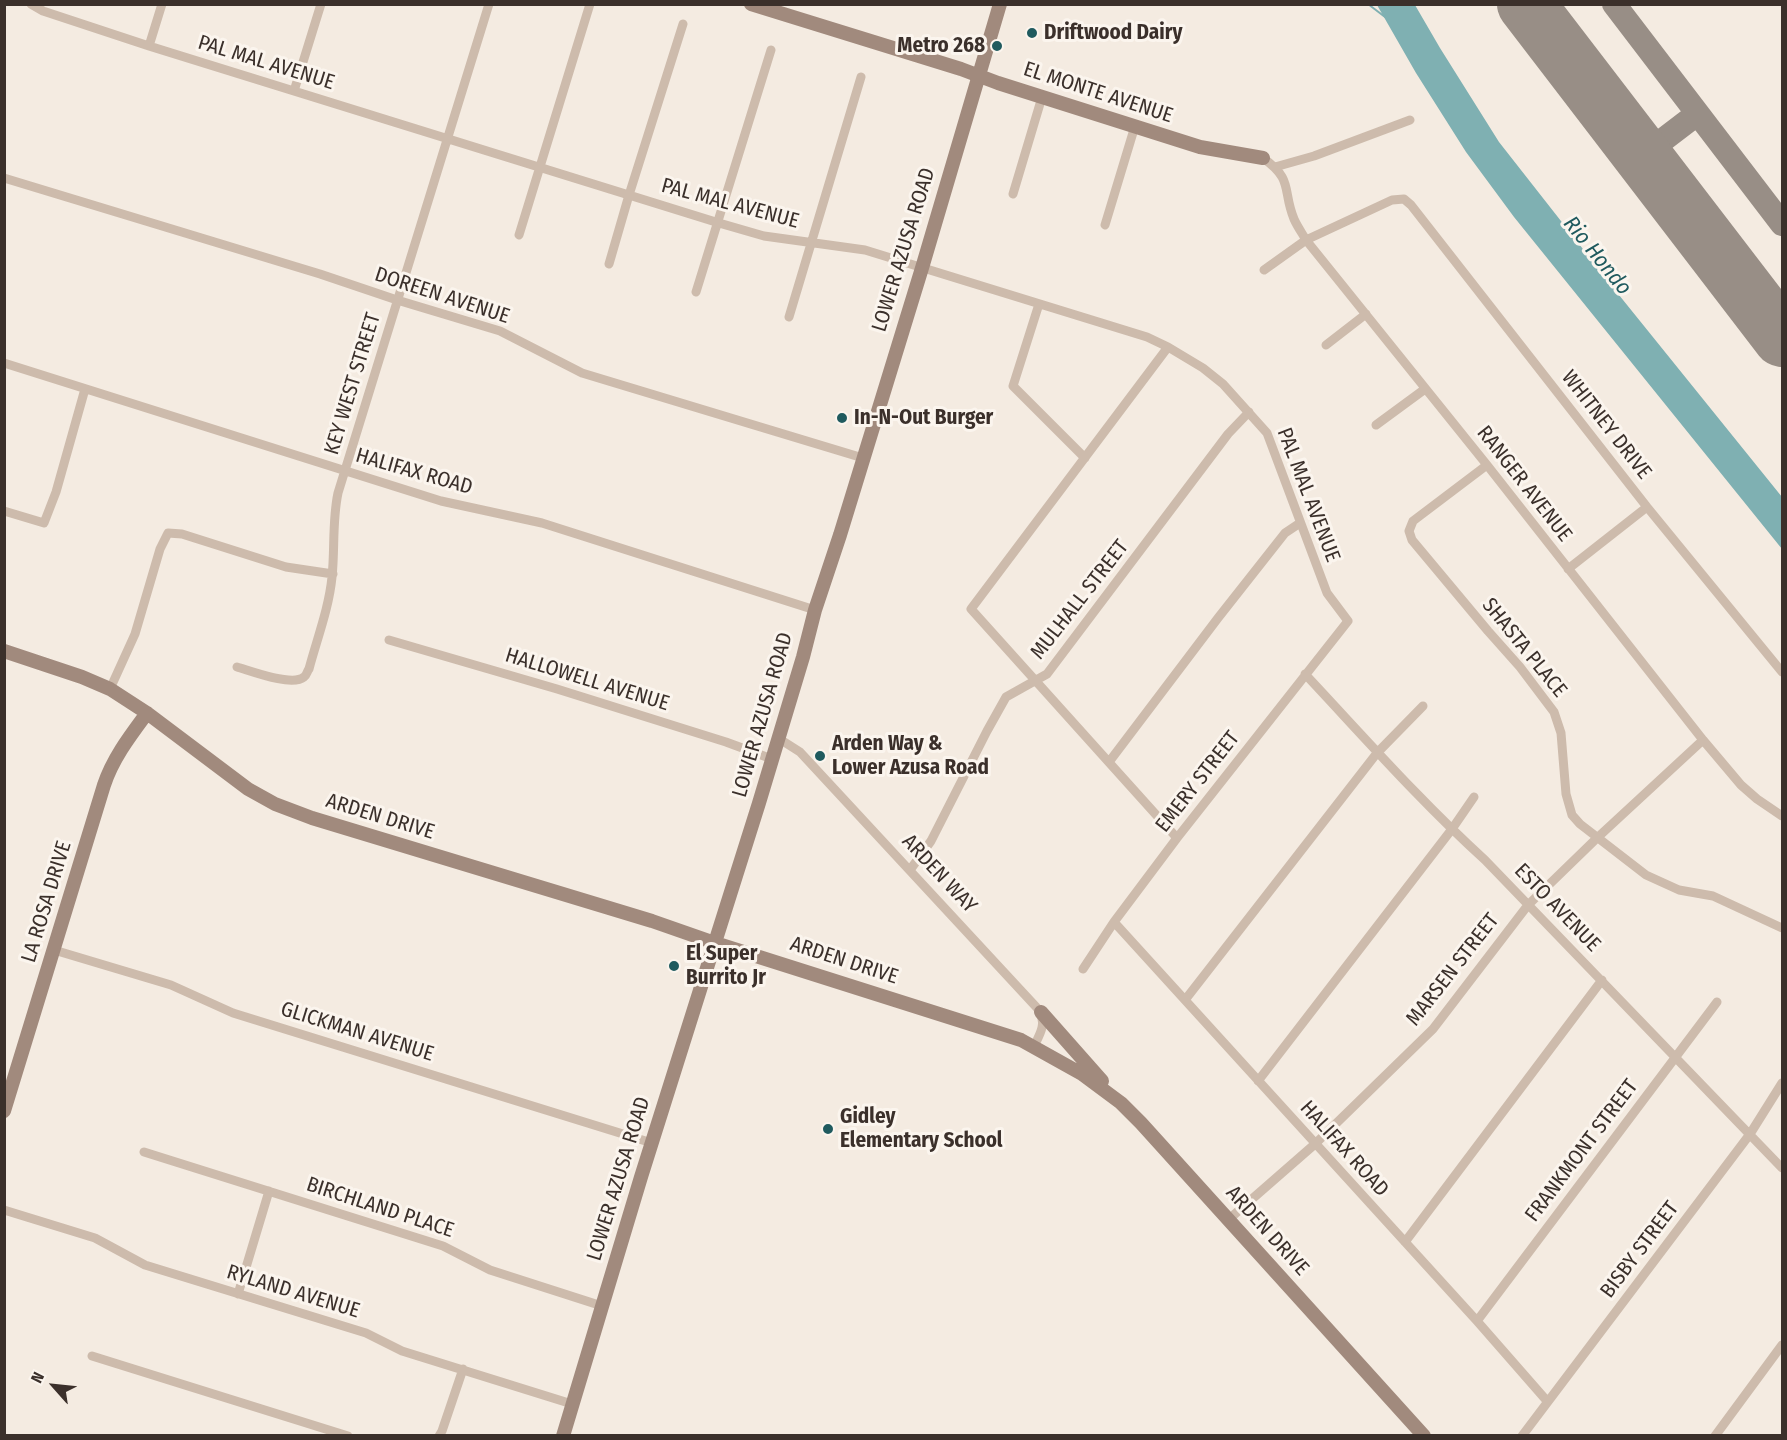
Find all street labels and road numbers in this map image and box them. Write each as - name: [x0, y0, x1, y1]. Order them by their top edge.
- street label: PAL MAL AVENUE: [195, 30, 337, 96]
- street label: EL MONTE AVENUE: [1020, 57, 1176, 129]
- street label: LOWER AZUSA ROAD: [867, 165, 941, 335]
- street label: PAL MAL AVENUE: [658, 174, 802, 234]
- street label: DOREEN AVENUE: [371, 262, 513, 330]
- street label: KEY WEST STREET: [319, 310, 387, 458]
- street label: WHITNEY DRIVE: [1556, 366, 1656, 484]
- street label: RANGER AVENUE: [1471, 421, 1577, 547]
- street label: PAL MAL AVENUE: [1271, 424, 1345, 566]
- street label: HALIFAX ROAD: [353, 443, 475, 501]
- street label: MULHALL STREET: [1026, 535, 1134, 665]
- street label: SHASTA PLACE: [1476, 593, 1572, 703]
- street label: LOWER AZUSA ROAD: [727, 630, 799, 800]
- street label: HALLOWELL AVENUE: [502, 643, 672, 717]
- street label: EMERY STREET: [1151, 726, 1245, 838]
- street label: ARDEN DRIVE: [323, 789, 437, 845]
- street label: ARDEN WAY: [896, 829, 982, 919]
- street label: LA ROSA DRIVE: [17, 838, 77, 966]
- street label: ESTO AVENUE: [1509, 859, 1605, 957]
- street label: MARSEN STREET: [1401, 909, 1505, 1031]
- street label: ARDEN DRIVE: [787, 932, 901, 990]
- street label: GLICKMAN AVENUE: [278, 997, 436, 1067]
- street label: FRANKMONT STREET: [1520, 1075, 1644, 1227]
- street label: LOWER AZUSA ROAD: [582, 1094, 656, 1264]
- street label: HALIFAX ROAD: [1294, 1096, 1394, 1202]
- street label: BIRCHLAND PLACE: [303, 1172, 457, 1244]
- street label: ARDEN DRIVE: [1220, 1181, 1314, 1281]
- street label: BISBY STREET: [1596, 1197, 1684, 1303]
- street label: RYLAND AVENUE: [223, 1260, 363, 1324]

